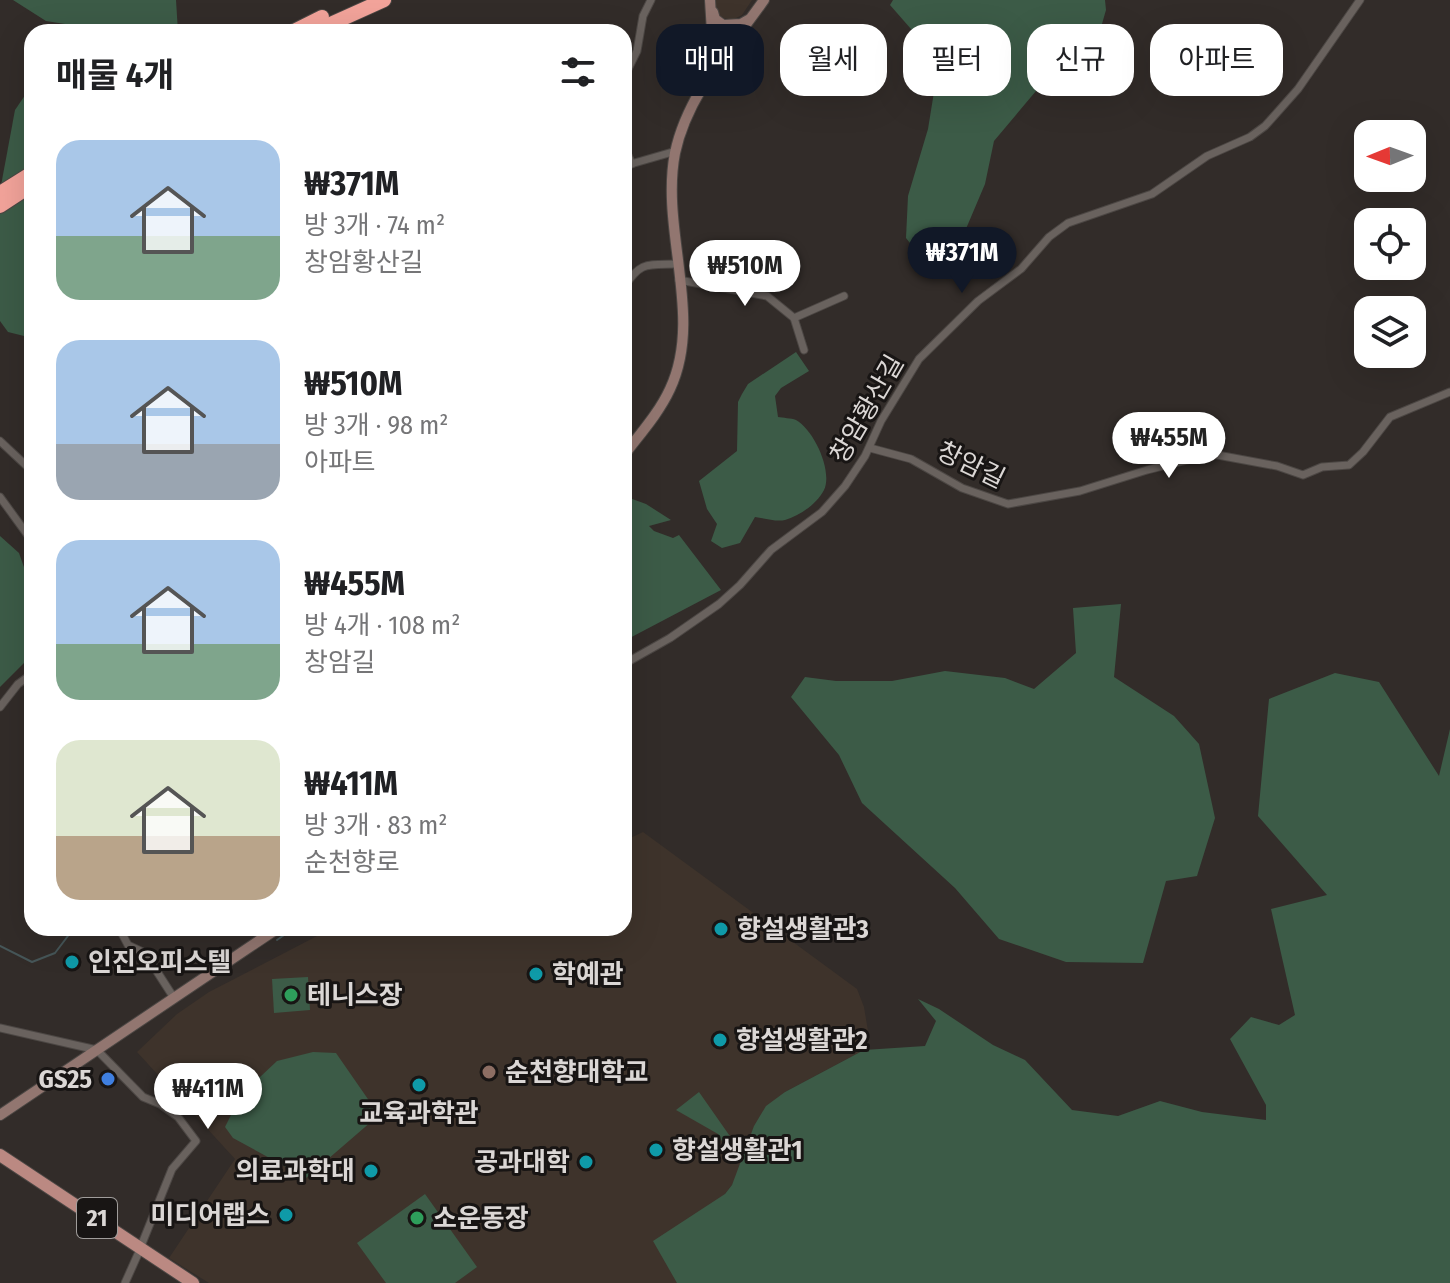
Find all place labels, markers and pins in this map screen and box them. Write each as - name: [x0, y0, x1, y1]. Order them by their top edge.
- pin: ₩371M: [906, 227, 1018, 295]
- pin: ₩510M: [689, 240, 801, 308]
- pin: ₩455M: [1113, 412, 1225, 480]
- place label: 향설생활관3: [737, 914, 869, 945]
- marker: 향설생활관3: [712, 920, 730, 938]
- place label: 인진오피스텔: [88, 947, 232, 978]
- marker: 인진오피스텔: [63, 953, 81, 971]
- place label: 학예관: [552, 959, 624, 990]
- marker: 학예관: [527, 965, 545, 983]
- place label: 테니스장: [307, 980, 403, 1011]
- marker: 테니스장: [282, 986, 300, 1004]
- place label: 향설생활관2: [736, 1025, 868, 1056]
- marker: 향설생활관2: [711, 1031, 729, 1049]
- place label: 순천향대학교: [505, 1057, 649, 1088]
- pin: ₩411M: [152, 1063, 264, 1131]
- marker: 순천향대학교: [480, 1063, 498, 1081]
- place label: GS25: [39, 1064, 92, 1095]
- marker: GS25: [99, 1070, 117, 1088]
- marker: 교육과학관: [410, 1076, 428, 1094]
- place label: 교육과학관: [359, 1098, 479, 1129]
- place label: 향설생활관1: [672, 1135, 803, 1166]
- marker: 향설생활관1: [647, 1141, 665, 1159]
- place label: 공과대학: [474, 1147, 570, 1178]
- marker: 공과대학: [577, 1153, 595, 1171]
- place label: 의료과학대: [235, 1156, 355, 1187]
- marker: 의료과학대: [362, 1162, 380, 1180]
- place label: 미디어랩스: [150, 1200, 270, 1231]
- place label: 소운동장: [433, 1203, 529, 1234]
- marker: 미디어랩스: [277, 1206, 295, 1224]
- marker: 소운동장: [408, 1209, 426, 1227]

